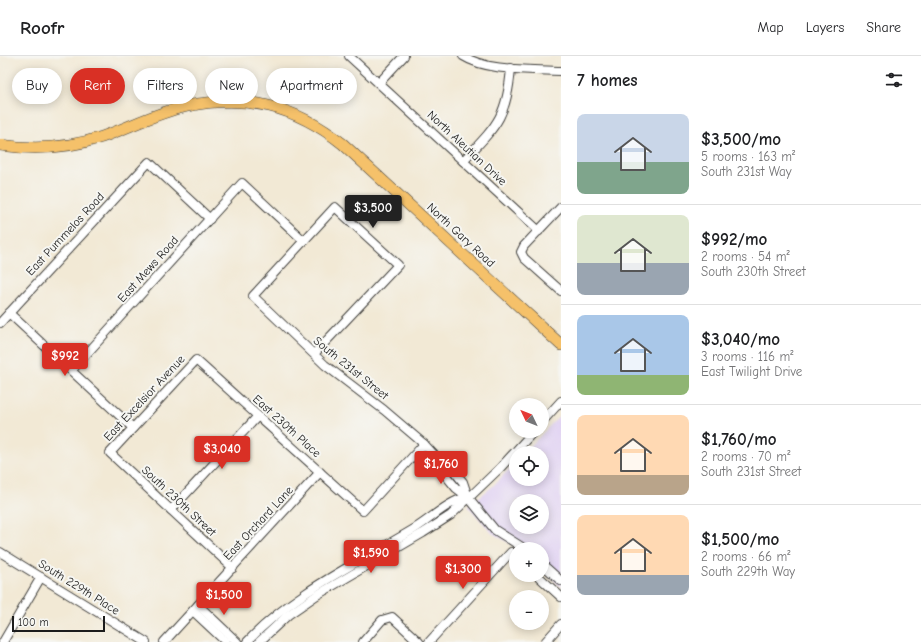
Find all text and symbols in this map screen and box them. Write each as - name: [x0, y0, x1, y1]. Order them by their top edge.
- text: Roofr: [20, 17, 64, 39]
- text: Map: [757, 19, 784, 36]
- text: Layers: [806, 19, 844, 36]
- text: Share: [866, 19, 901, 36]
- chip: Buy: [12, 68, 62, 104]
- chip: Rent: [70, 68, 125, 104]
- chip: Filters: [133, 68, 197, 104]
- chip: New: [205, 68, 258, 104]
- chip: Apartment: [266, 68, 357, 104]
- icon: filters: [883, 69, 905, 91]
- text: 7 homes: [577, 71, 638, 90]
- street label: North Aleutian Drive: [424, 108, 510, 188]
- icon: home: [609, 130, 657, 178]
- text: $3,500/mo: [701, 130, 781, 149]
- text: 5 rooms · 163 m²: [701, 149, 795, 164]
- text: South 231st Way: [701, 164, 792, 179]
- street label: East Pummelos Road: [23, 190, 107, 278]
- pin: $3,500: [340, 195, 406, 229]
- text: $3,500: [354, 200, 392, 215]
- street label: North Gary Road: [424, 200, 498, 270]
- text: $992/mo: [701, 230, 767, 249]
- icon: home: [609, 231, 657, 279]
- street label: East Mews Road: [115, 233, 181, 305]
- text: 2 rooms · 54 m²: [701, 249, 790, 264]
- text: South 230th Street: [701, 264, 806, 279]
- text: $3,040/mo: [701, 330, 780, 349]
- icon: home: [609, 331, 657, 379]
- street label: South 231st Street: [311, 333, 392, 403]
- pin: $992: [41, 343, 89, 377]
- text: $992: [51, 348, 79, 363]
- text: 3 rooms · 116 m²: [701, 349, 793, 364]
- street label: East Excelsior Avenue: [101, 352, 187, 444]
- text: East Twilight Drive: [701, 364, 802, 379]
- street label: East 230th Place: [250, 392, 324, 460]
- north arrow: [509, 398, 549, 438]
- map controls: [509, 398, 549, 630]
- text: $1,760/mo: [701, 430, 776, 449]
- icon: home: [609, 431, 657, 479]
- pin: $3,040: [189, 436, 255, 470]
- text: $3,040: [203, 441, 241, 456]
- button: locate: [509, 446, 549, 486]
- text: 2 rooms · 70 m²: [701, 449, 790, 464]
- pin: $1,760: [408, 451, 474, 485]
- text: $1,760: [424, 456, 458, 471]
- street label: South 230th Street: [139, 463, 219, 539]
- text: South 231st Street: [701, 464, 801, 479]
- street label: East Orchard Lane: [220, 483, 296, 563]
- button: layers: [509, 494, 549, 534]
- text: $1,500/mo: [701, 530, 779, 549]
- icon: home: [609, 531, 657, 579]
- pin: $1,590: [338, 540, 404, 574]
- button: +: [509, 542, 549, 582]
- text: $1,590: [353, 545, 389, 560]
- text: 2 rooms · 66 m²: [701, 549, 790, 564]
- street label: South 229th Place: [36, 556, 122, 618]
- pin: $1,300: [430, 556, 496, 590]
- text: $1,300: [445, 561, 481, 576]
- text: South 229th Way: [701, 564, 795, 579]
- pin: $1,500: [191, 582, 257, 616]
- text: $1,500: [205, 587, 243, 602]
- button: −: [509, 590, 549, 630]
- scale bar: [12, 614, 105, 633]
- text: 100 m: [18, 616, 49, 629]

